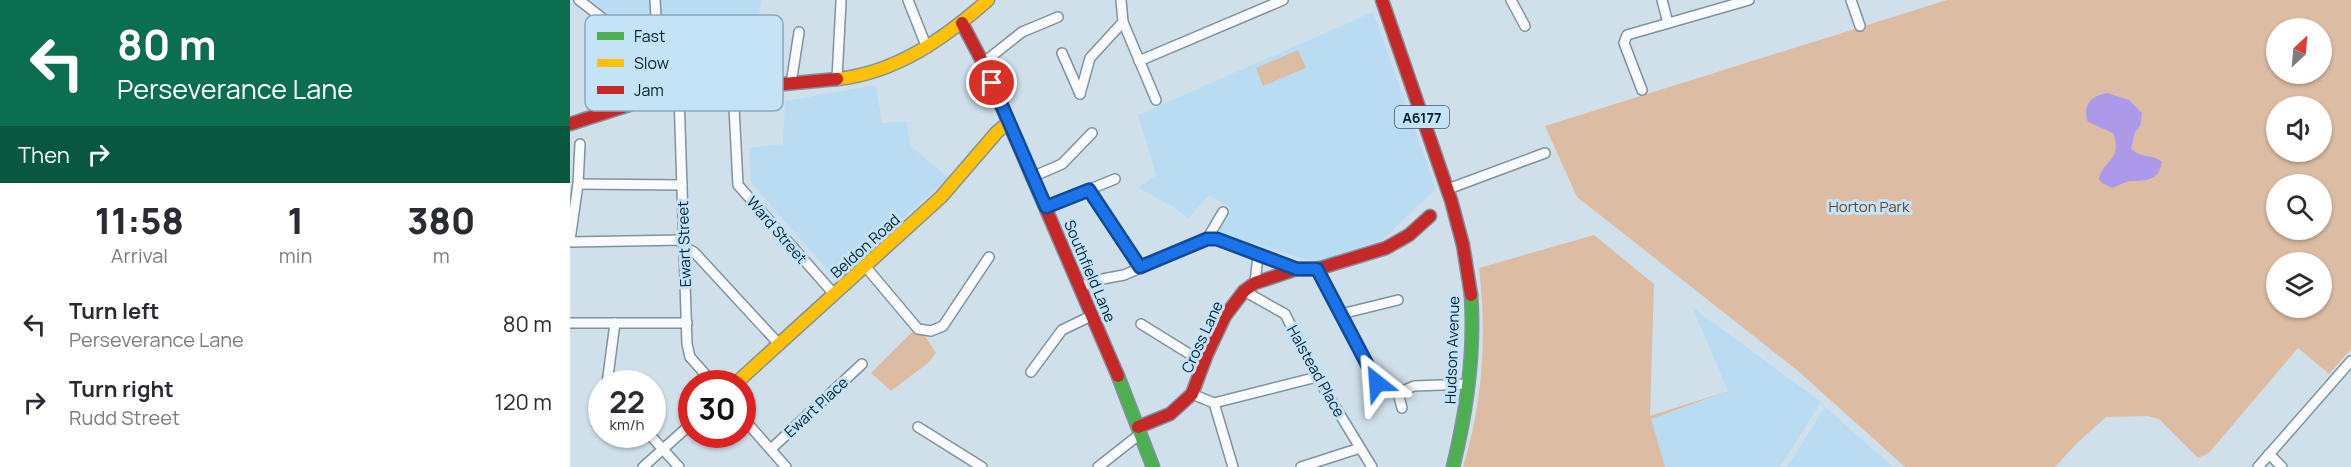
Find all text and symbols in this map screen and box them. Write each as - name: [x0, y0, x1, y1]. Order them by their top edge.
- text: 80 m: [117, 15, 217, 73]
- legend: [585, 15, 783, 111]
- north arrow: [2266, 18, 2332, 84]
- map controls: [2266, 18, 2332, 318]
- icon: left: [18, 24, 96, 102]
- text: Fast: [634, 25, 665, 47]
- text: Slow: [634, 52, 669, 74]
- pin: [966, 57, 1017, 108]
- icon: arrive: [975, 66, 1008, 99]
- text: Perseverance Lane: [117, 70, 353, 107]
- text: Jam: [634, 79, 664, 101]
- button: sound: [2266, 96, 2332, 162]
- road number: A6177: [1395, 106, 1449, 128]
- icon: right: [82, 138, 115, 171]
- text: Then: [18, 140, 70, 170]
- button: search: [2266, 174, 2332, 240]
- street label: Ward Street: [742, 192, 812, 268]
- text: 11:58: [95, 196, 184, 245]
- text: 1: [287, 196, 304, 245]
- text: 380: [407, 196, 475, 245]
- park label: Horton Park: [1829, 196, 1910, 217]
- street label: Ewart Street: [672, 200, 696, 288]
- street label: Beldon Road: [826, 209, 904, 283]
- street label: Southfield Lane: [1059, 217, 1121, 325]
- text: Arrival: [111, 242, 168, 269]
- text: min: [279, 242, 312, 269]
- text: m: [433, 242, 450, 269]
- button: layers: [2266, 252, 2332, 318]
- street label: Hudson Avenue: [1440, 295, 1464, 404]
- text: Turn left: [69, 296, 159, 326]
- street label: Cross Lane: [1176, 297, 1228, 376]
- icon: left: [18, 308, 51, 341]
- text: 80 m: [503, 309, 552, 339]
- street label: Halstead Place: [1282, 321, 1350, 421]
- text: Perseverance Lane: [69, 326, 244, 353]
- position arrow: [1345, 351, 1409, 415]
- speed limit sign: 30: [678, 370, 756, 448]
- street label: Ewart Place: [780, 372, 853, 442]
- text: Turn right: [69, 374, 174, 404]
- text: 22: [609, 381, 645, 422]
- icon: right: [18, 386, 51, 419]
- text: 120 m: [494, 387, 552, 417]
- text: Rudd Street: [69, 404, 180, 431]
- text: km/h: [610, 414, 644, 435]

